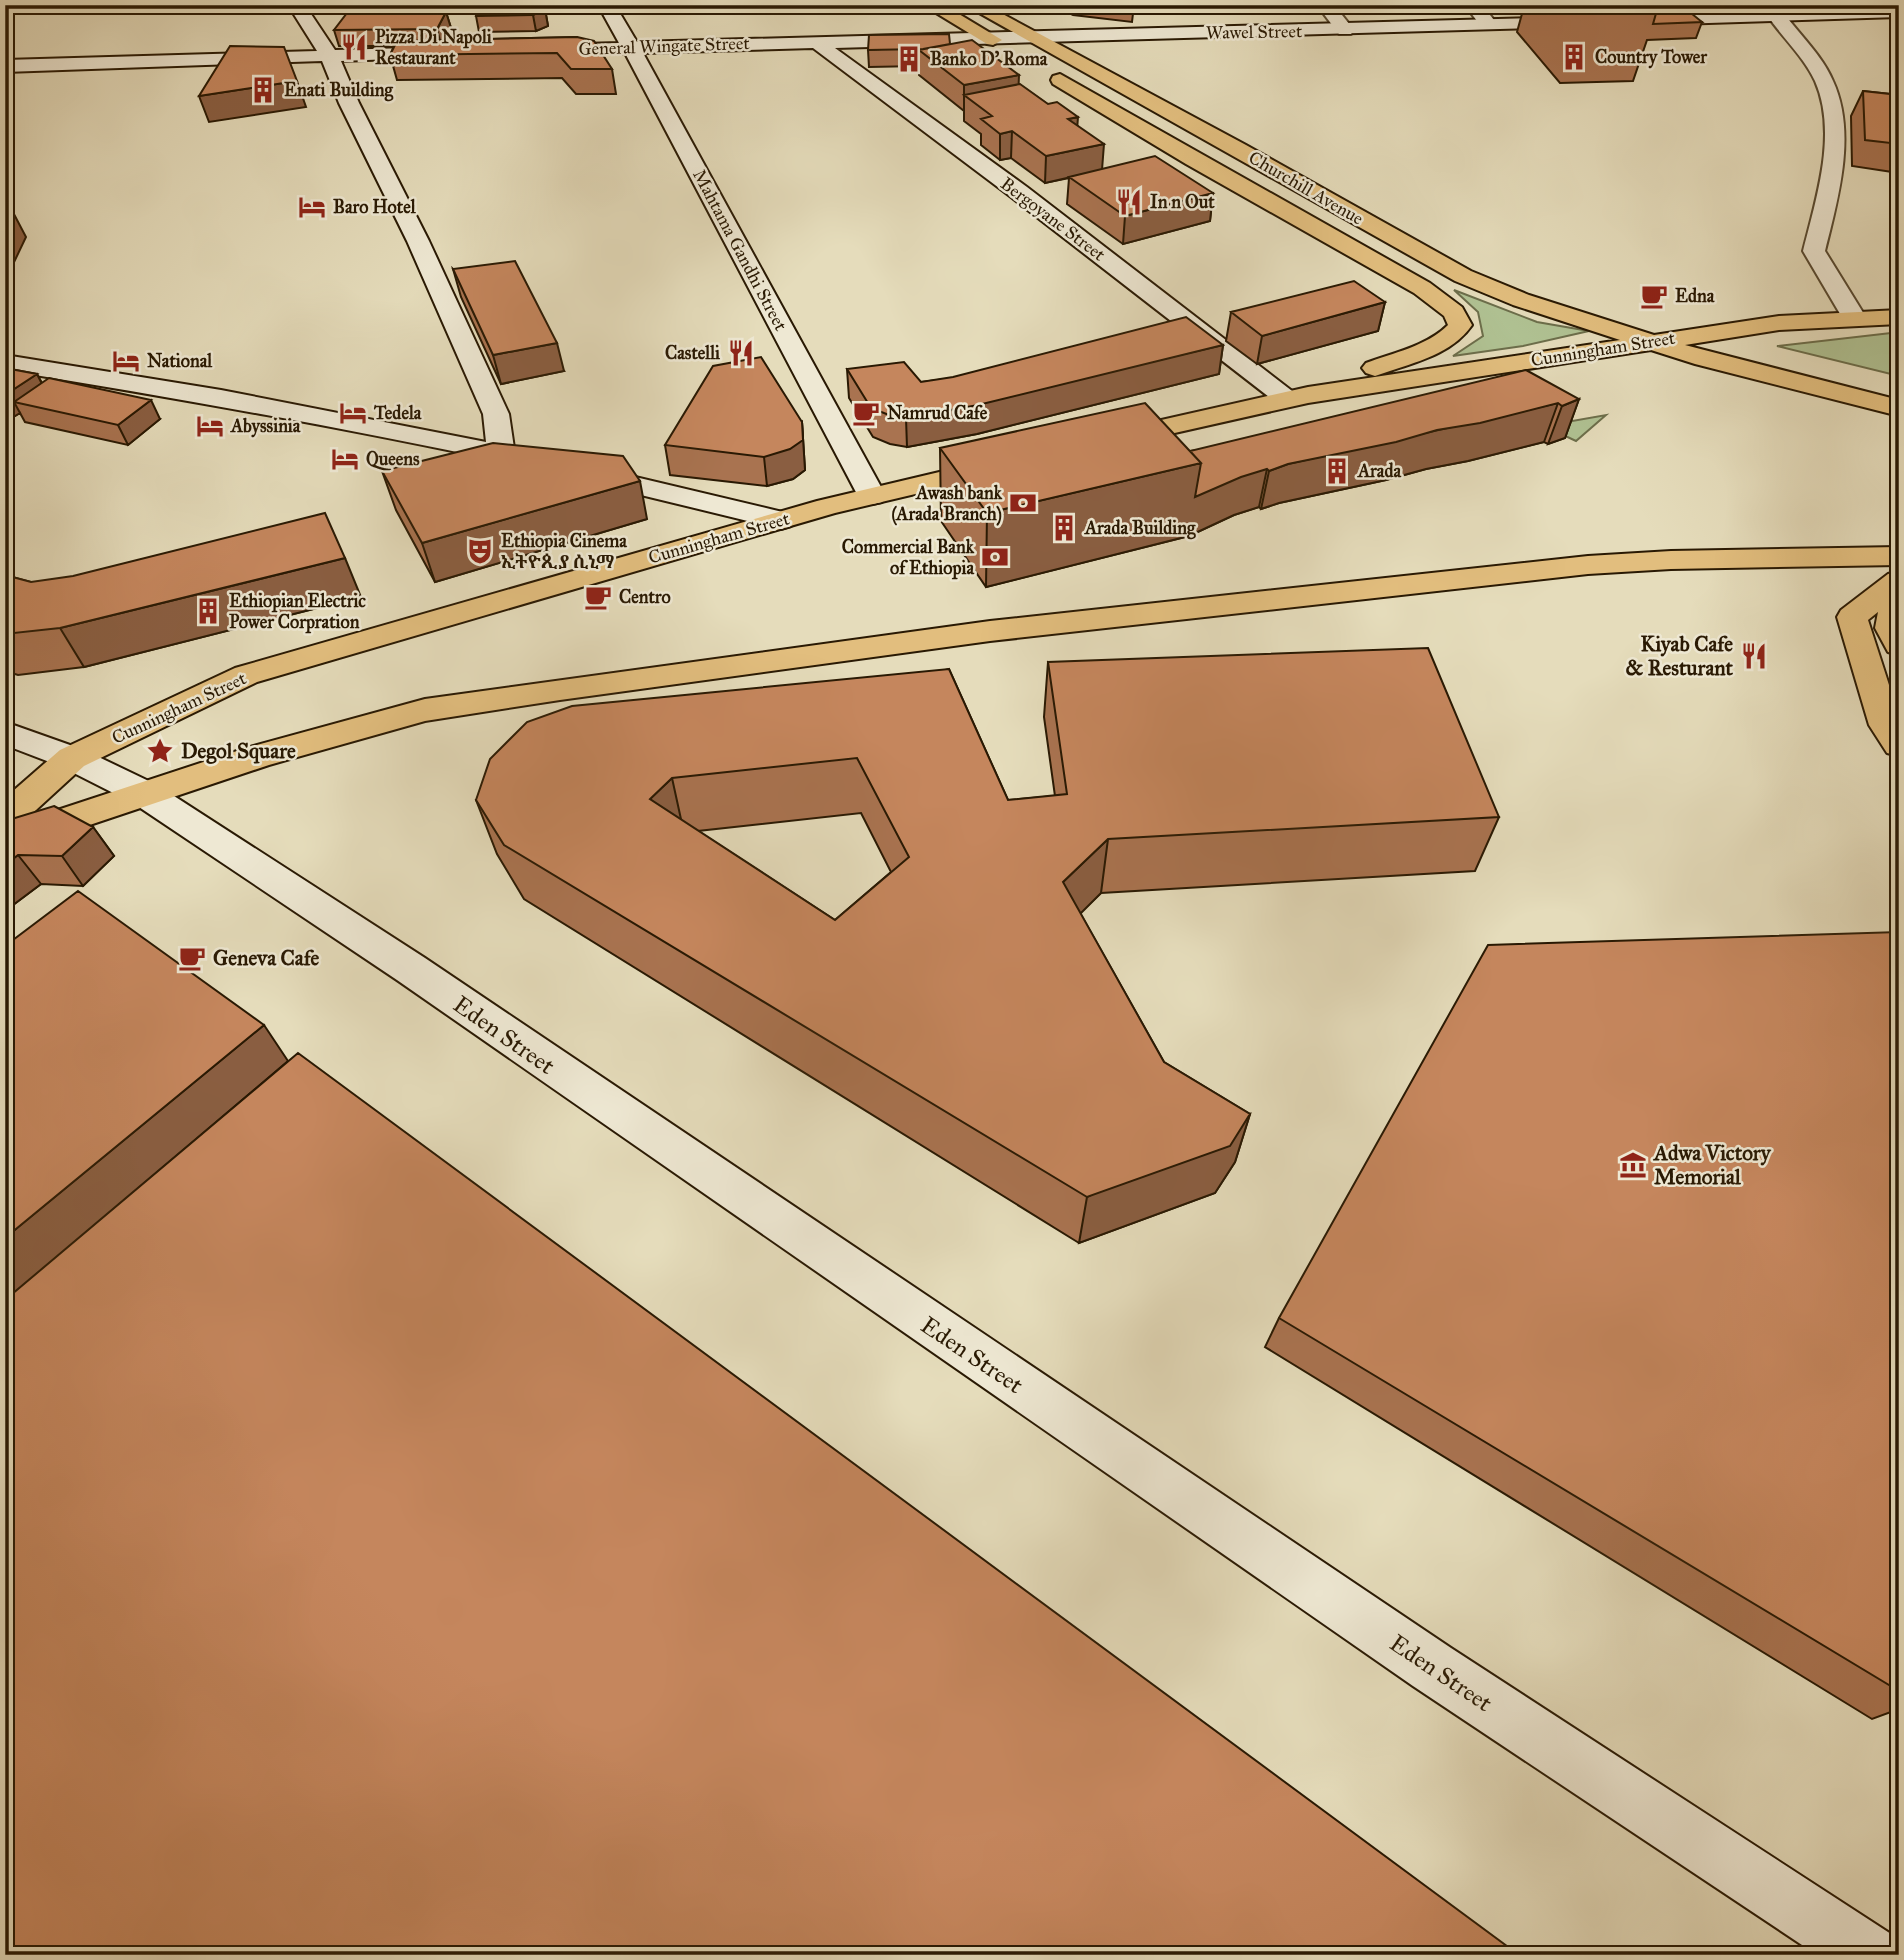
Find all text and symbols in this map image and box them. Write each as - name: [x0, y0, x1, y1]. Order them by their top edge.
- street label: Wawel Street: [1206, 20, 1303, 44]
- place label: Pizza Di Napoli Restaurant: [375, 26, 493, 69]
- restaurant icon: Pizza Di Napoli Restaurant: [339, 32, 369, 62]
- street label: General Wingate Street: [578, 32, 751, 61]
- building icon: Country Tower: [1559, 42, 1589, 72]
- building icon: Banko D' Roma: [894, 44, 924, 74]
- place label: Country Tower: [1595, 46, 1708, 69]
- place label: Banko D' Roma: [930, 48, 1048, 70]
- building icon: Enati Building: [248, 75, 278, 105]
- place label: Enati Building: [284, 79, 393, 102]
- street label: Churchill Avenue: [1245, 146, 1367, 230]
- street label: Mahtama Gandhi Street: [688, 165, 792, 335]
- street label: Bergoyane Street: [996, 172, 1110, 267]
- restaurant icon: In n Out: [1114, 187, 1144, 217]
- place label: In n Out: [1150, 191, 1215, 213]
- hotel icon: Baro Hotel: [297, 192, 327, 222]
- place label: Baro Hotel: [333, 196, 417, 218]
- cafe icon: Edna: [1639, 281, 1669, 311]
- place label: Edna: [1675, 285, 1715, 307]
- street label: Cunningham Street: [1529, 327, 1677, 372]
- restaurant icon: Castelli: [726, 338, 756, 368]
- place label: Castelli: [665, 342, 721, 364]
- hotel icon: National: [111, 346, 141, 376]
- place label: National: [147, 350, 213, 372]
- hotel icon: Tedela: [338, 398, 368, 428]
- cafe icon: Namrud Cafe: [851, 398, 881, 428]
- place label: Tedela: [373, 402, 422, 424]
- place label: Namrud Cafe: [887, 402, 988, 424]
- hotel icon: Abyssinia: [195, 411, 225, 441]
- place label: Abyssinia: [230, 415, 301, 438]
- hotel icon: Queens: [330, 444, 360, 474]
- place label: Queens: [366, 448, 420, 471]
- building icon: Arada: [1322, 456, 1352, 486]
- place label: Arada: [1357, 460, 1402, 482]
- place label: Awash bank (Arada Branch): [891, 482, 1003, 526]
- bank icon: Awash bank (Arada Branch): [1008, 488, 1038, 518]
- street label: Cunningham Street: [646, 507, 793, 570]
- building icon: Arada Building: [1049, 513, 1079, 543]
- place label: Arada Building: [1084, 517, 1196, 540]
- place label: Ethiopia Cinema ኢትዮጲያ ሲኒማ: [501, 530, 627, 573]
- theatre icon: Ethiopia Cinema ኢትዮጲያ ሲኒማ: [465, 536, 495, 566]
- place label: Commercial Bank of Ethiopia: [842, 536, 975, 580]
- bank icon: Commercial Bank of Ethiopia: [980, 542, 1010, 572]
- cafe icon: Centro: [583, 582, 613, 612]
- place label: Centro: [619, 586, 671, 608]
- place label: Ethiopian Electric Power Corpration: [229, 590, 366, 634]
- building icon: Ethiopian Electric Power Corpration: [193, 596, 223, 626]
- place label: Kiyab Cafe & Resturant: [1626, 631, 1734, 681]
- restaurant icon: Kiyab Cafe & Resturant: [1739, 641, 1769, 671]
- street label: Cunningham Street: [108, 667, 251, 750]
- place icon: Degol Square: [145, 736, 175, 766]
- place label: Degol Square: [181, 738, 296, 764]
- cafe icon: Geneva Cafe: [177, 943, 207, 973]
- place label: Geneva Cafe: [213, 945, 320, 971]
- street label: Eden Street: [447, 989, 561, 1081]
- place label: Adwa Victory Memorial: [1652, 1140, 1772, 1190]
- museum icon: Adwa Victory Memorial: [1618, 1150, 1648, 1180]
- street label: Eden Street: [915, 1310, 1029, 1400]
- street label: Eden Street: [1384, 1628, 1498, 1718]

